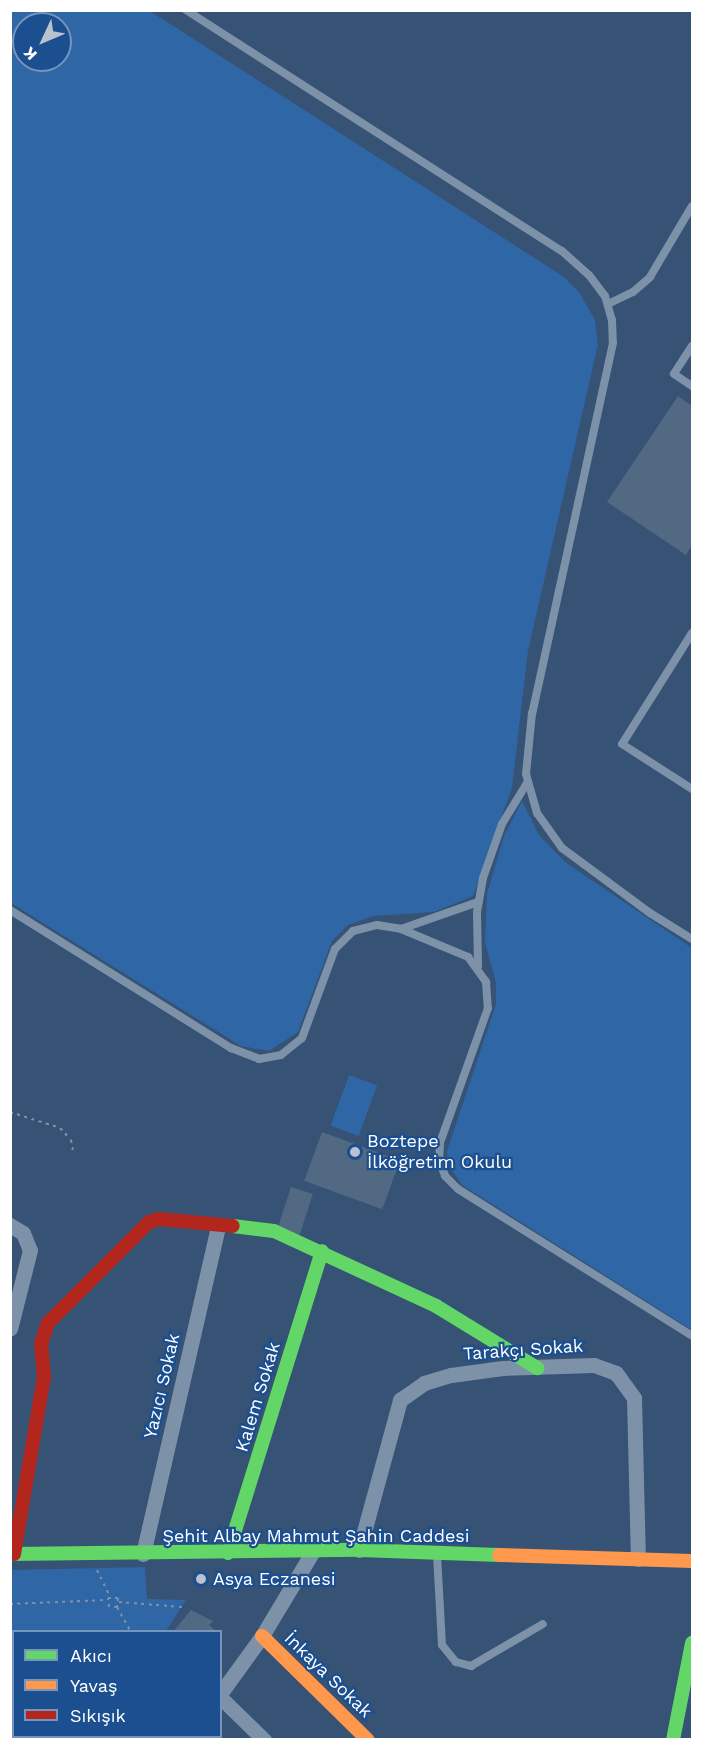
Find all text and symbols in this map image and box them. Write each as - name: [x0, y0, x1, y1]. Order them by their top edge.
- north arrow: [12, 12, 72, 72]
- text: K: [19, 43, 41, 64]
- place label: Boztepe İlköğretim Okulu: [367, 1131, 512, 1174]
- marker: Boztepe İlköğretim Okulu: [348, 1145, 362, 1159]
- street label: Yazıcı Sokak: [139, 1331, 185, 1441]
- street label: Tarakçı Sokak: [462, 1335, 584, 1365]
- street label: Kalem Sokak: [231, 1339, 285, 1455]
- street label: Şehit Albay Mahmut Şahin Caddesi: [162, 1525, 470, 1547]
- place label: Asya Eczanesi: [213, 1568, 336, 1590]
- marker: Asya Eczanesi: [194, 1572, 208, 1586]
- street label: İnkaya Sokak: [279, 1628, 377, 1722]
- legend: [12, 1630, 222, 1738]
- text: Akıcı: [70, 1645, 112, 1666]
- text: Yavaş: [70, 1675, 117, 1696]
- text: Sıkışık: [70, 1705, 126, 1726]

